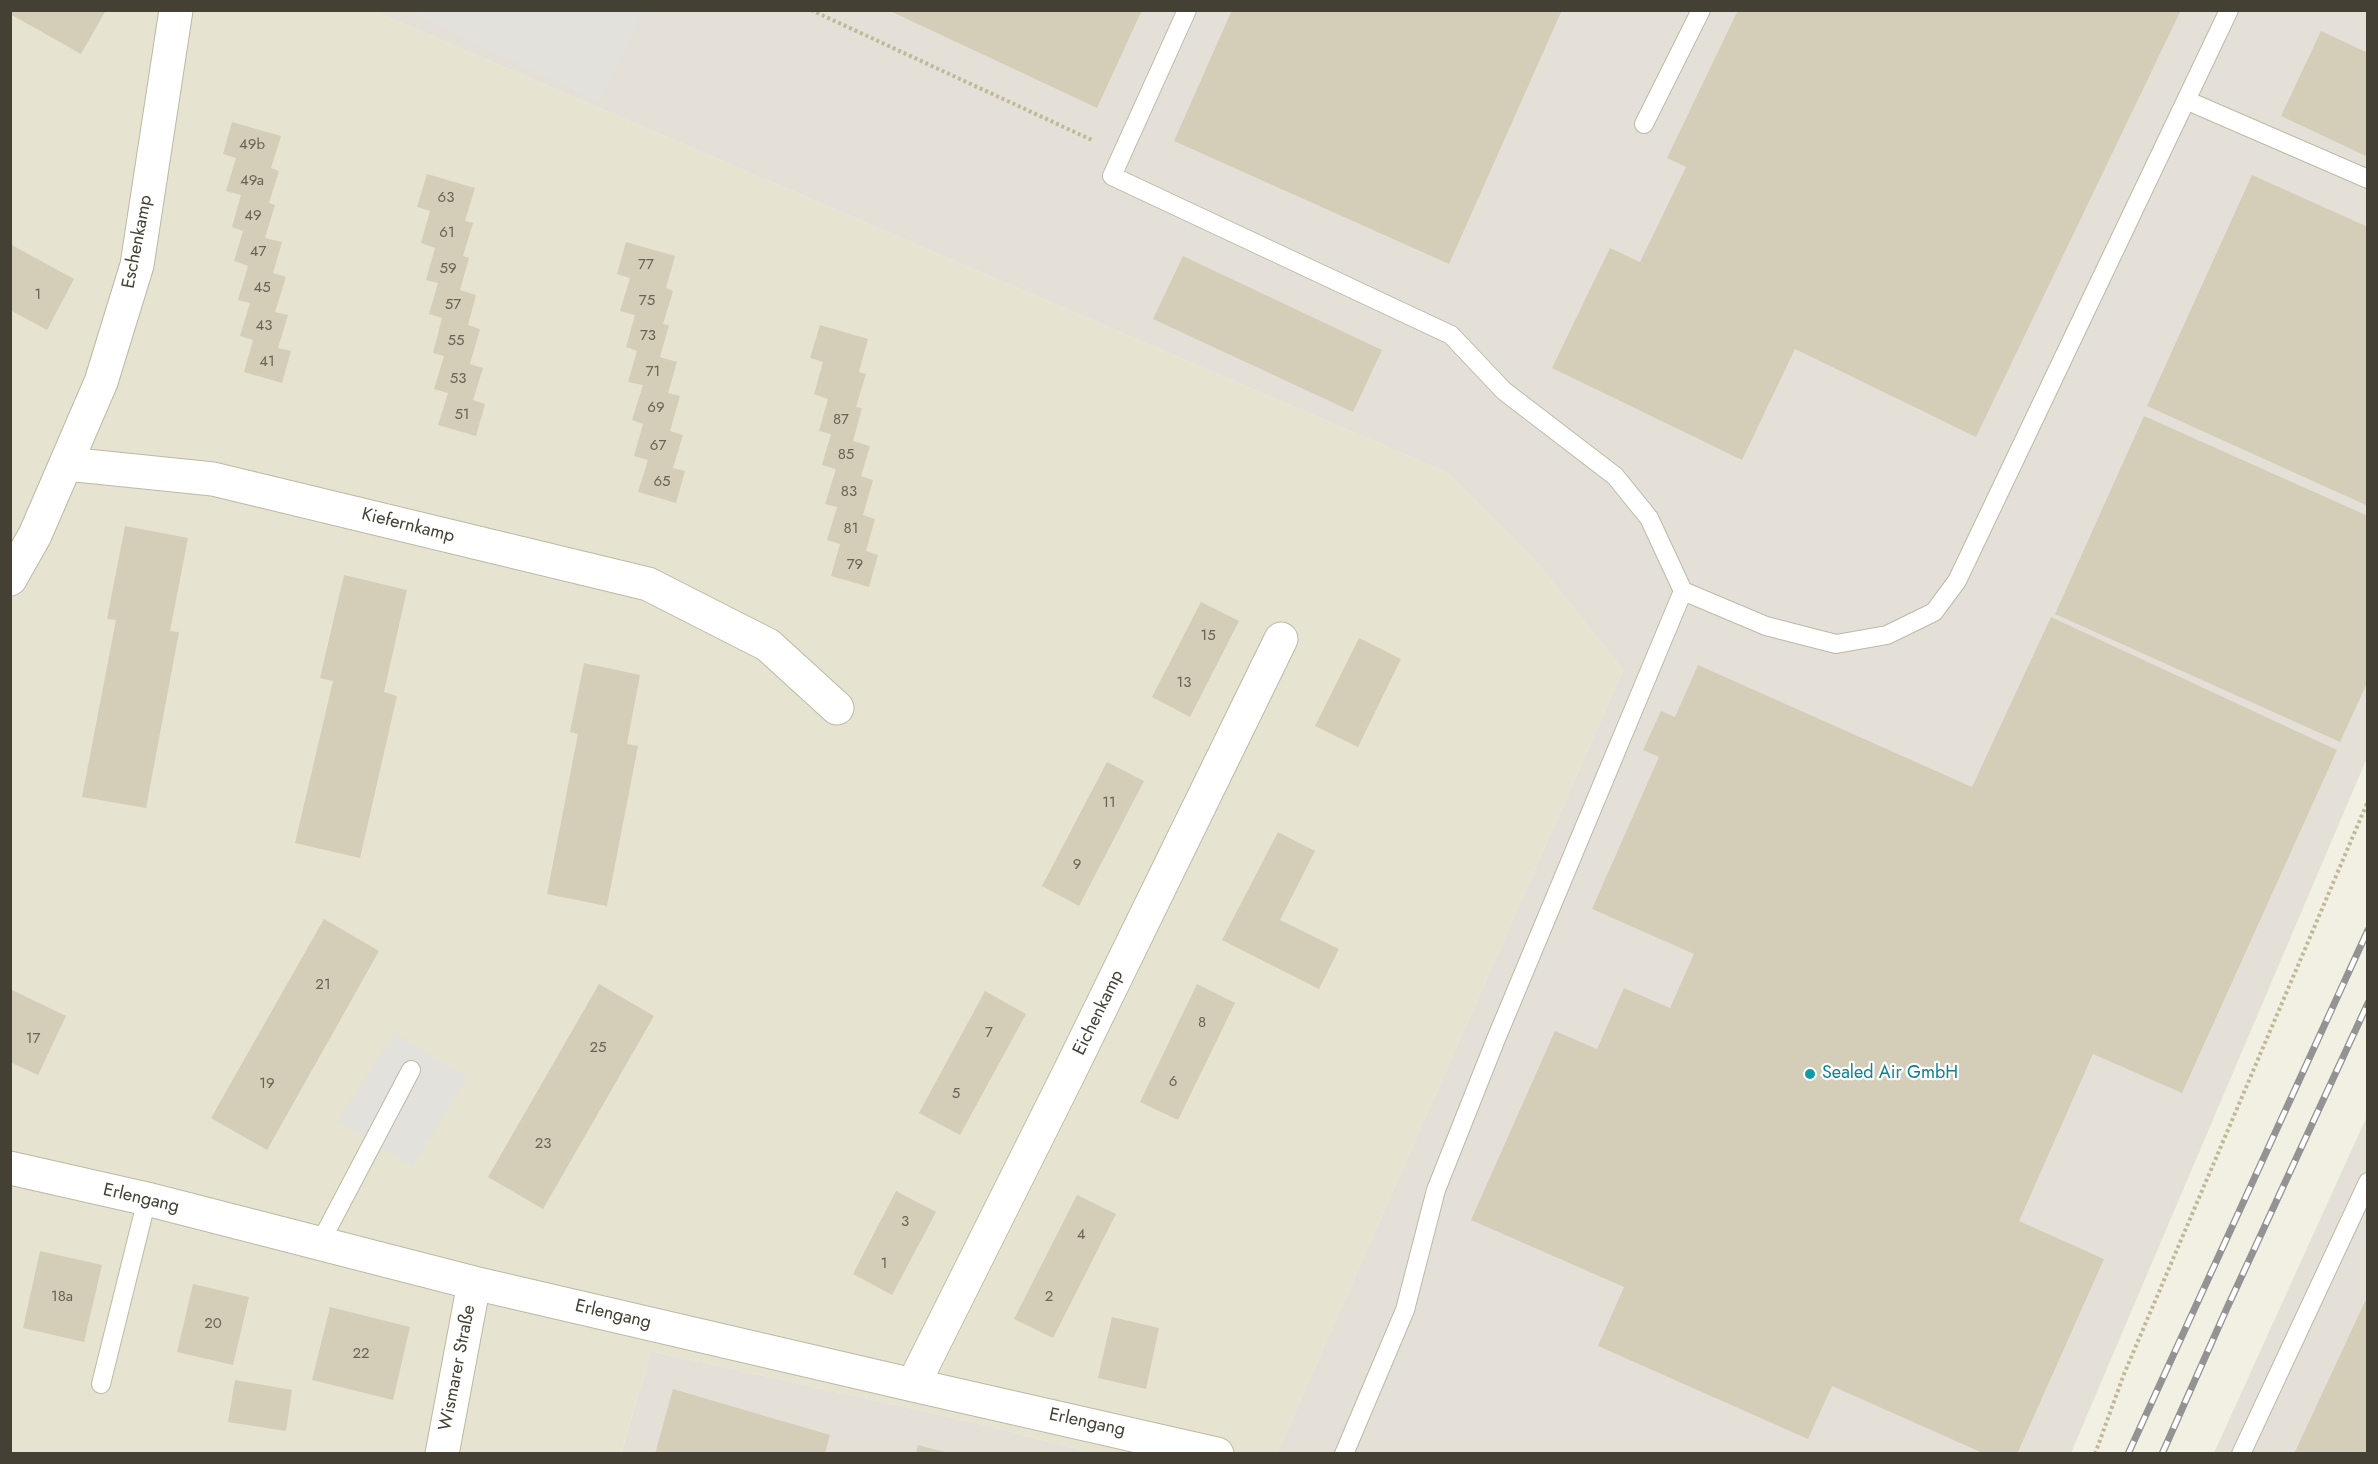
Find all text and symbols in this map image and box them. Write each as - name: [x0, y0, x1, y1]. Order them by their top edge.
- house number: 49b: [239, 136, 265, 154]
- house number: 49a: [240, 172, 264, 190]
- house number: 63: [438, 189, 454, 207]
- street label: Eschenkamp: [118, 193, 158, 291]
- house number: 49: [244, 207, 262, 225]
- house number: 61: [439, 224, 455, 242]
- house number: 47: [250, 243, 266, 261]
- house number: 77: [638, 256, 654, 274]
- house number: 59: [439, 260, 457, 278]
- house number: 45: [253, 279, 271, 297]
- house number: 1: [35, 286, 41, 304]
- house number: 75: [639, 292, 655, 310]
- house number: 57: [445, 296, 461, 314]
- house number: 43: [256, 317, 272, 335]
- house number: 73: [640, 327, 656, 345]
- house number: 55: [448, 332, 464, 350]
- house number: 41: [259, 353, 275, 371]
- house number: 71: [646, 363, 660, 381]
- house number: 53: [450, 370, 466, 388]
- house number: 69: [647, 399, 665, 417]
- house number: 51: [454, 406, 470, 424]
- house number: 87: [833, 411, 849, 429]
- house number: 67: [650, 437, 666, 455]
- house number: 85: [838, 446, 854, 464]
- house number: 65: [653, 473, 671, 491]
- house number: 83: [841, 483, 857, 501]
- street label: Kiefernkamp: [359, 504, 457, 548]
- house number: 81: [844, 520, 858, 538]
- house number: 79: [847, 556, 863, 574]
- house number: 15: [1200, 627, 1216, 645]
- house number: 13: [1177, 674, 1191, 692]
- house number: 11: [1102, 794, 1116, 812]
- house number: 9: [1073, 856, 1081, 874]
- street label: Eichenkamp: [1069, 967, 1129, 1059]
- house number: 21: [315, 976, 331, 994]
- house number: 8: [1198, 1014, 1206, 1032]
- house number: 7: [985, 1024, 993, 1042]
- house number: 17: [26, 1030, 40, 1048]
- house number: 25: [590, 1039, 606, 1057]
- place label: Sealed Air GmbH: [1822, 1063, 1958, 1085]
- marker: Sealed Air GmbH: [1803, 1067, 1817, 1081]
- house number: 6: [1169, 1073, 1177, 1091]
- house number: 19: [259, 1075, 275, 1093]
- house number: 5: [952, 1085, 960, 1103]
- house number: 23: [535, 1135, 551, 1153]
- street label: Erlengang: [101, 1180, 181, 1218]
- house number: 3: [901, 1213, 909, 1231]
- house number: 4: [1077, 1226, 1085, 1244]
- house number: 1: [881, 1255, 887, 1273]
- house number: 18a: [51, 1288, 73, 1306]
- house number: 2: [1045, 1288, 1053, 1306]
- street label: Erlengang: [573, 1296, 653, 1334]
- street label: Wismarer Straße: [435, 1303, 481, 1433]
- house number: 20: [204, 1315, 222, 1333]
- house number: 22: [352, 1345, 370, 1363]
- street label: Erlengang: [1047, 1404, 1127, 1442]

